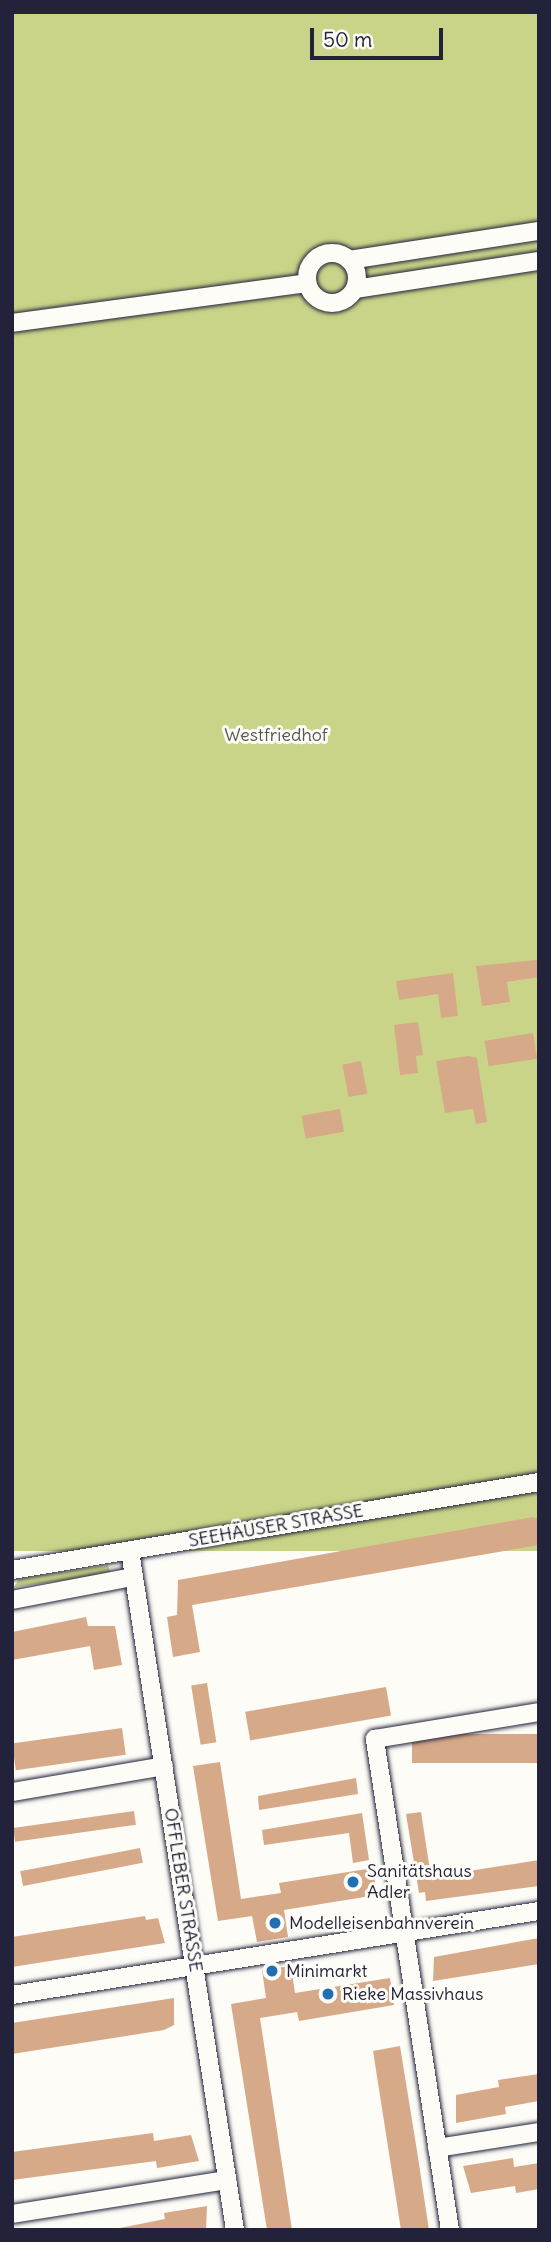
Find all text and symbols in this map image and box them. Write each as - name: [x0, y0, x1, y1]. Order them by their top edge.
- scale bar: [313, 14, 446, 58]
- text: 50 m: [323, 26, 372, 53]
- park label: Westfriedhof: [224, 724, 328, 746]
- street label: SEEHÄUSER STRASSE: [187, 1500, 365, 1552]
- street label: OFFLEBER STRASSE: [159, 1806, 207, 1974]
- place label: Sanitätshaus Adler: [367, 1861, 472, 1904]
- marker: Sanitätshaus Adler: [345, 1874, 361, 1890]
- place label: Modelleisenbahnverein: [289, 1912, 474, 1934]
- marker: Modelleisenbahnverein: [267, 1915, 283, 1931]
- place label: Minimarkt: [286, 1960, 368, 1982]
- marker: Minimarkt: [264, 1963, 280, 1979]
- place label: Rieke Massivhaus: [342, 1983, 483, 2005]
- marker: Rieke Massivhaus: [320, 1986, 336, 2002]

